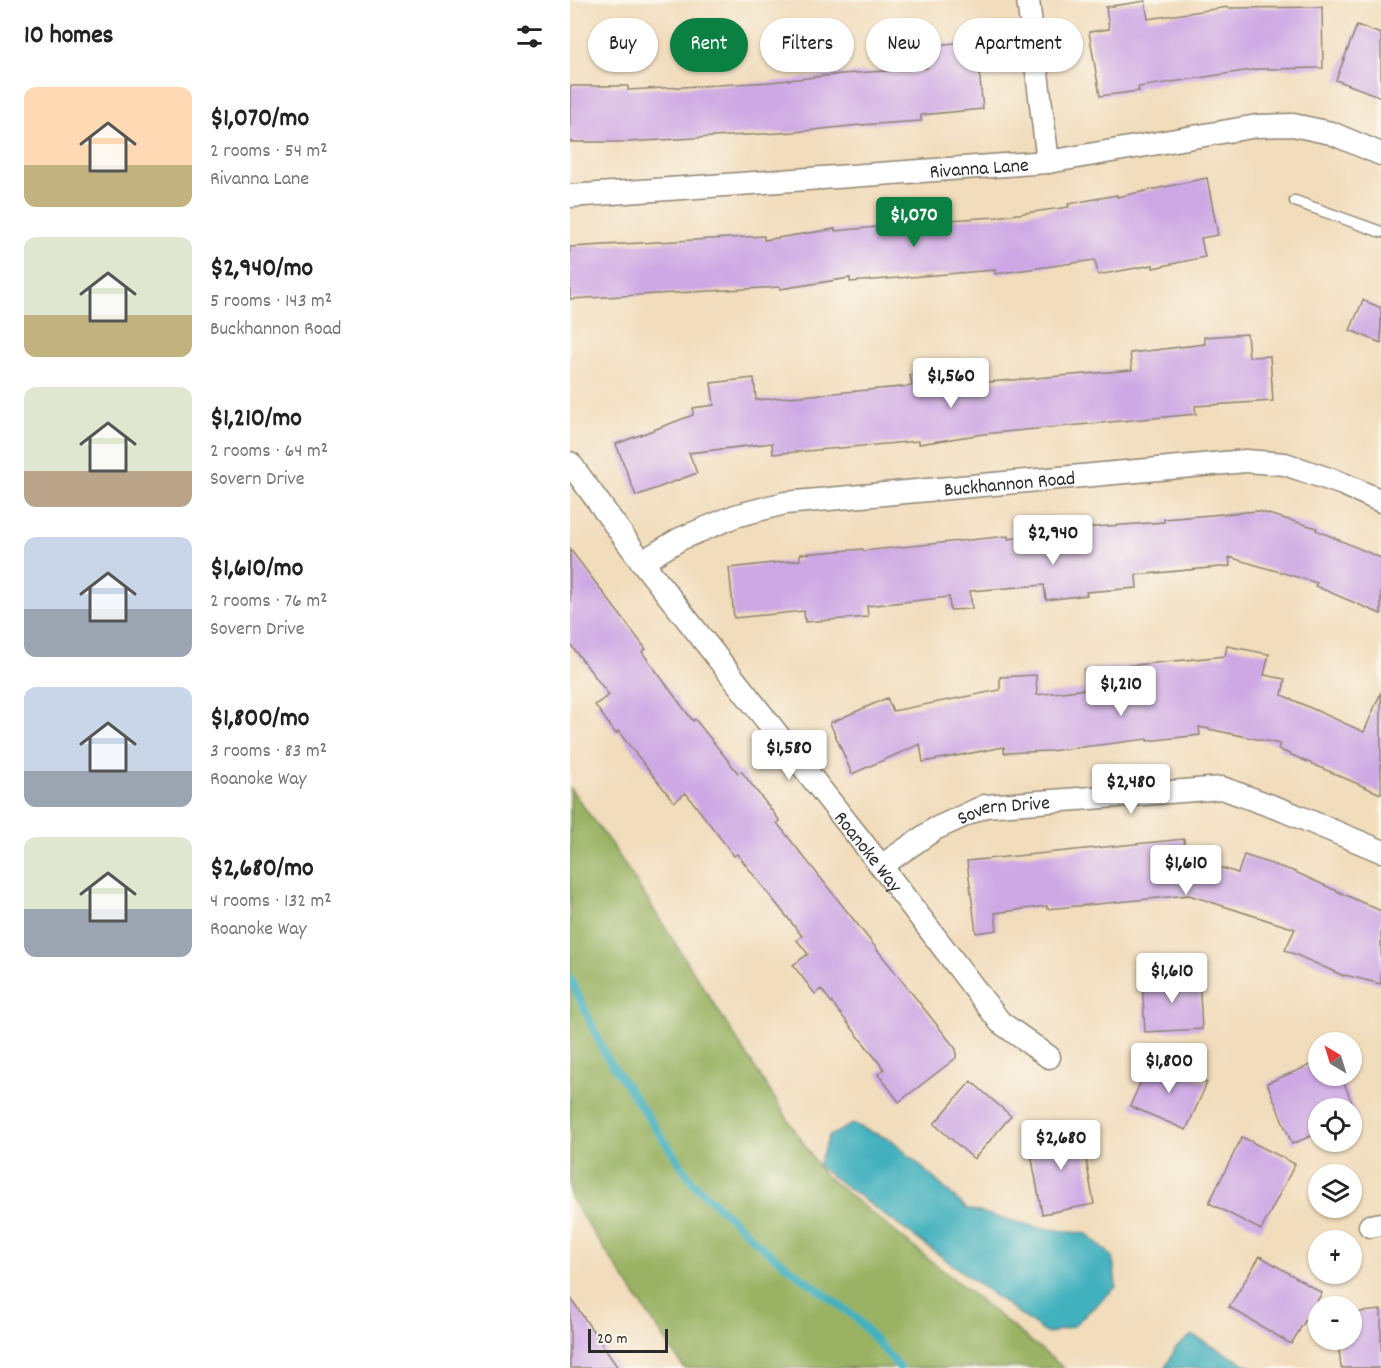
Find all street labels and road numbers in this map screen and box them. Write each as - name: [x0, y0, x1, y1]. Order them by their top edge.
- street label: Rivanna Lane: [929, 152, 1030, 187]
- street label: Buckhannon Road: [943, 466, 1076, 505]
- street label: Sovern Drive: [953, 790, 1051, 834]
- street label: Roanoke Way: [826, 806, 908, 900]

